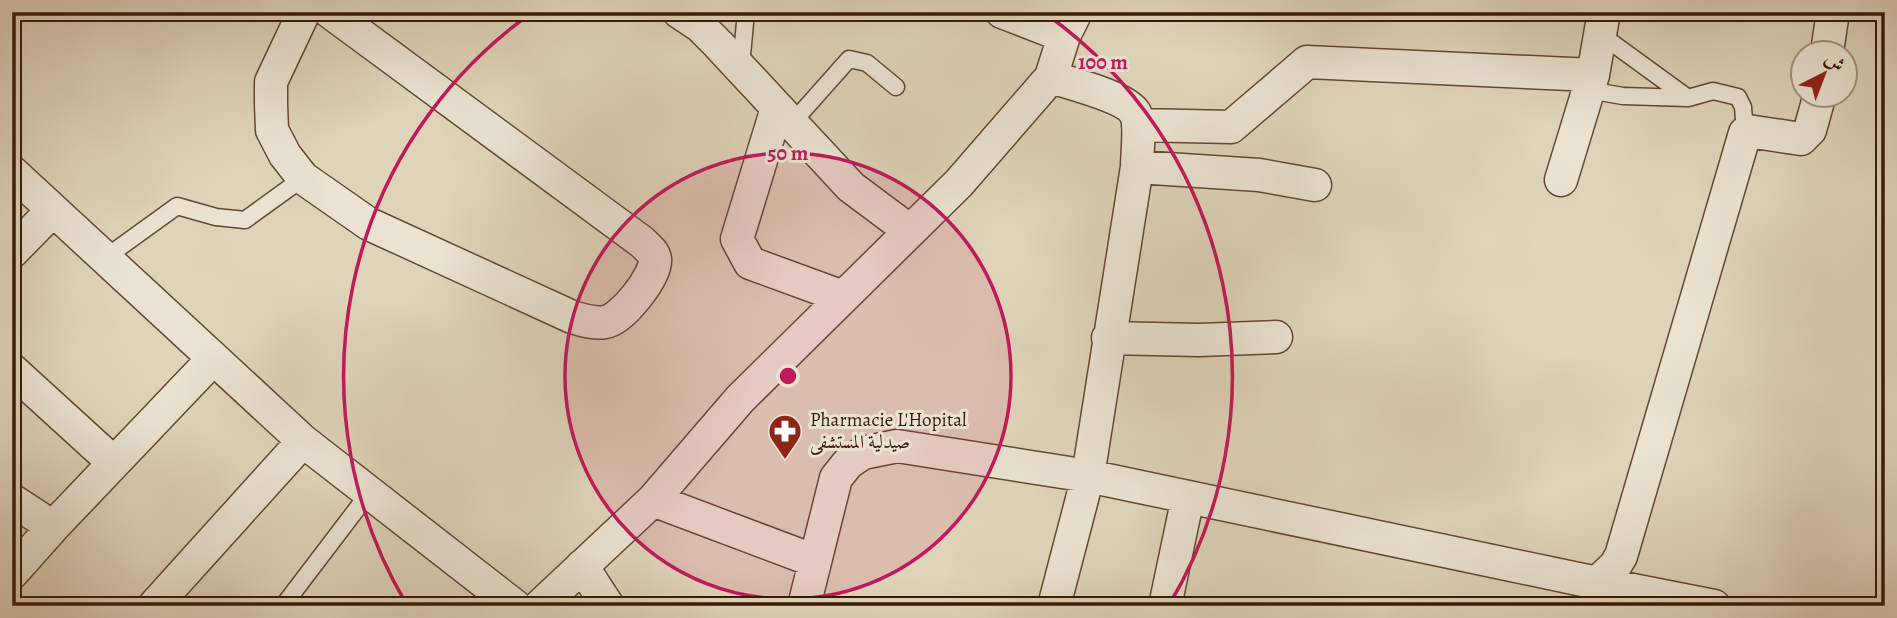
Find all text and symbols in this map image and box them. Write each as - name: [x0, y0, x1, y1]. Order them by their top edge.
- north arrow: [1788, 38, 1858, 108]
- text: ش: [1819, 46, 1850, 78]
- text: 100 m: [1078, 48, 1128, 76]
- text: 50 m: [768, 139, 809, 167]
- centre of rings: [776, 364, 800, 388]
- place label: Pharmacie L'Hopital صيدلية المستشفى: [810, 407, 967, 455]
- pharmacy icon: Pharmacie L'Hopital صيدلية المستشفى: [766, 412, 804, 461]

